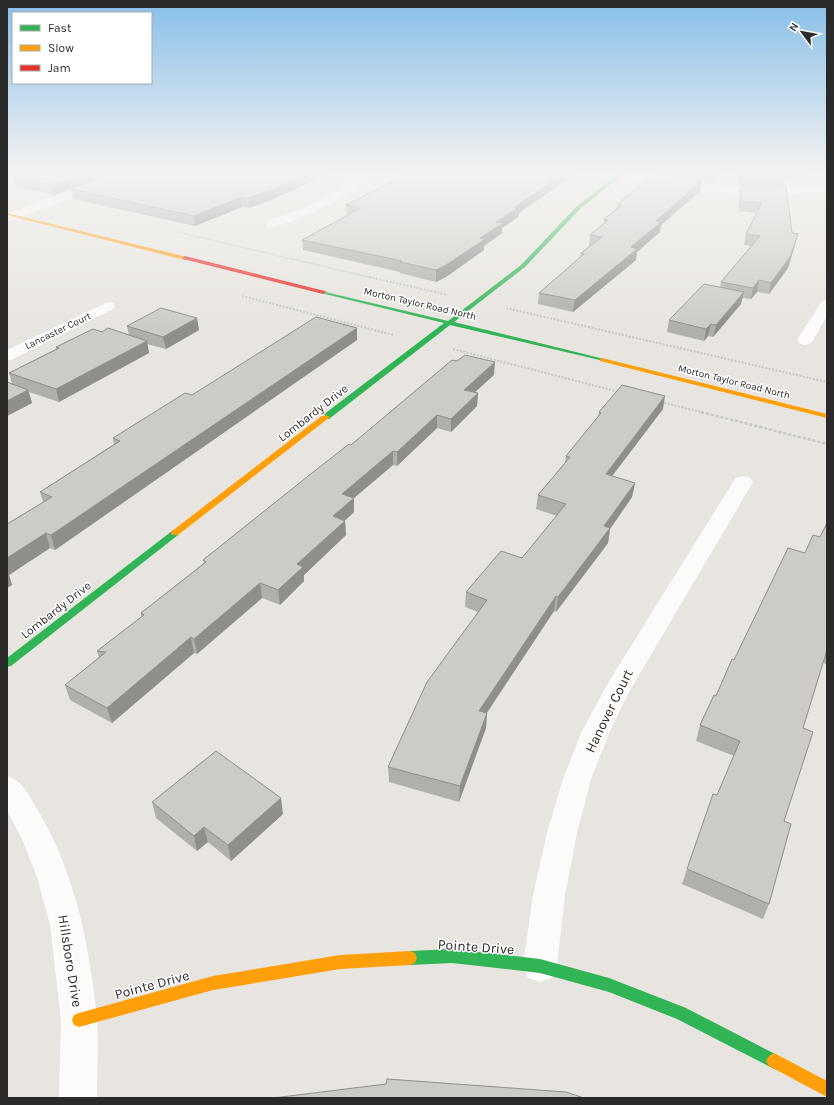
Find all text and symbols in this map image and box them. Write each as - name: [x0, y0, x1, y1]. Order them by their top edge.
- legend: [12, 12, 152, 84]
- north arrow: [782, 12, 822, 52]
- text: N: [786, 20, 802, 34]
- text: Fast: [48, 21, 72, 35]
- text: Slow: [48, 41, 74, 55]
- text: Jam: [48, 61, 71, 75]
- street label: Morton Taylor Road North: [363, 285, 477, 323]
- street label: Lancaster Court: [23, 310, 93, 352]
- street label: Morton Taylor Road North: [677, 362, 791, 402]
- street label: Lombardy Drive: [275, 381, 351, 445]
- street label: Lombardy Drive: [18, 578, 94, 642]
- street label: Hanover Court: [581, 666, 637, 756]
- street label: Hillsboro Drive: [54, 914, 86, 1008]
- street label: Pointe Drive: [437, 936, 515, 958]
- street label: Pointe Drive: [113, 967, 191, 1003]

